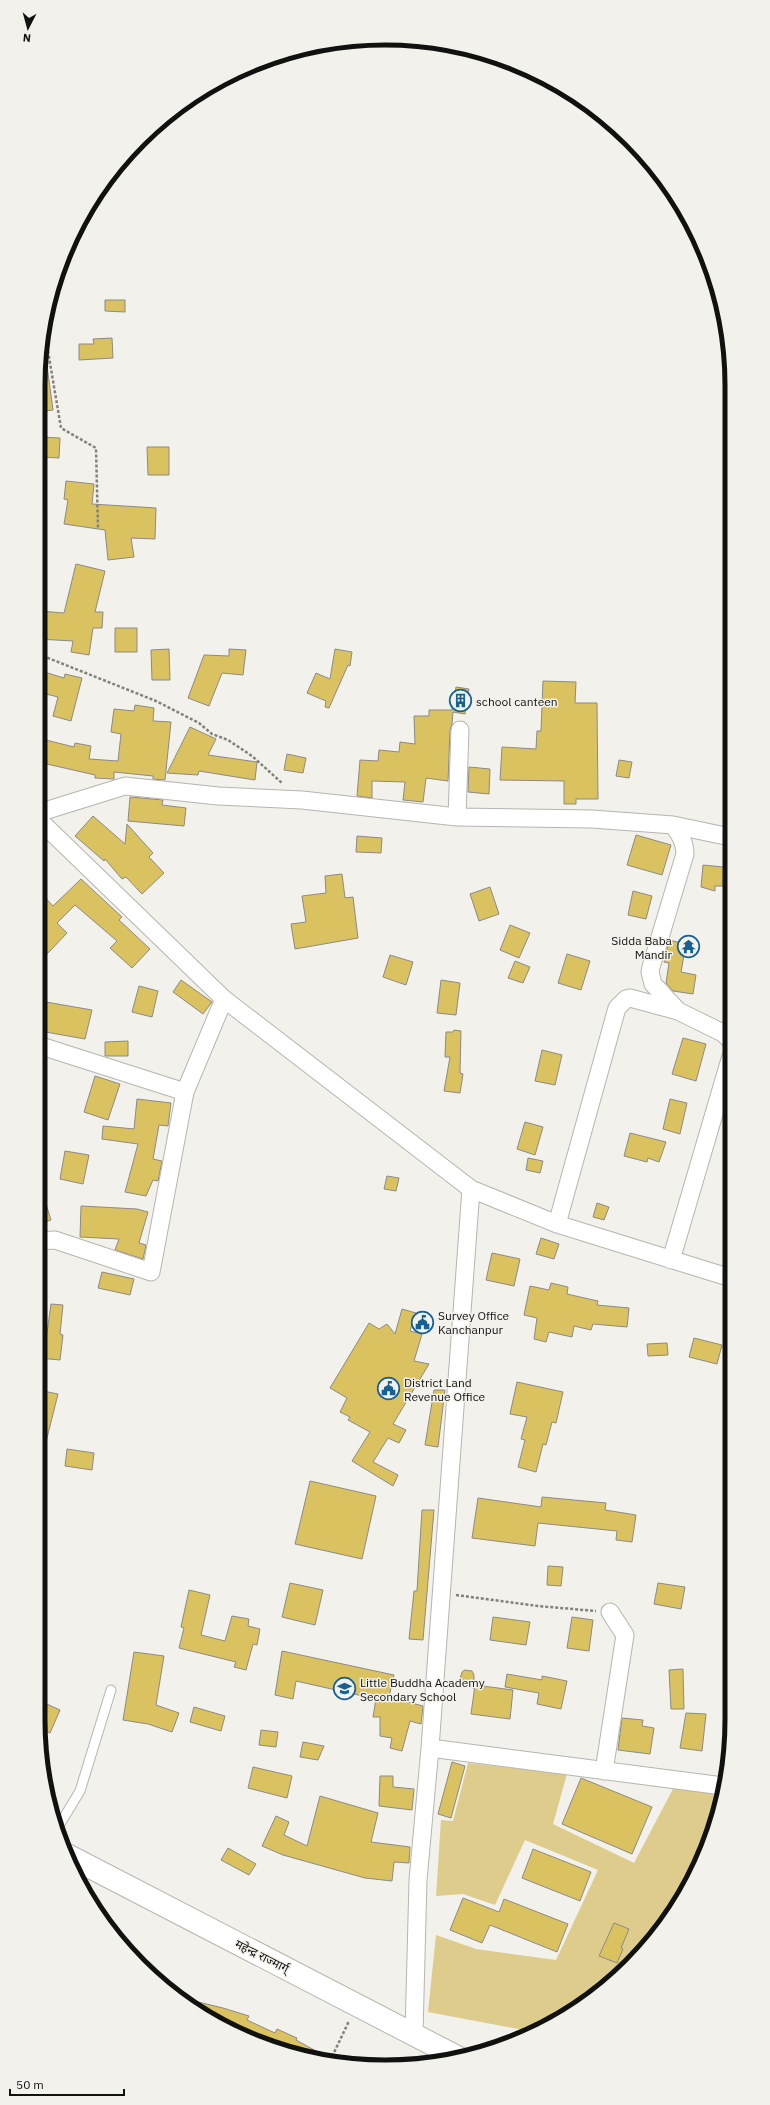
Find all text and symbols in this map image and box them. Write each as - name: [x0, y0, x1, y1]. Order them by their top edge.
- north arrow: [8, 8, 48, 48]
- text: N: [22, 31, 32, 45]
- building icon: school canteen: [447, 688, 473, 714]
- place label: school canteen: [476, 694, 558, 709]
- place label: Sidda Baba Mandir: [611, 933, 673, 962]
- temple icon: Sidda Baba Mandir: [675, 934, 701, 960]
- place label: Survey Office Kanchanpur: [438, 1308, 510, 1337]
- public building icon: Survey Office Kanchanpur: [409, 1309, 435, 1335]
- place label: District Land Revenue Office: [404, 1375, 486, 1404]
- public building icon: District Land Revenue Office: [376, 1376, 402, 1402]
- place label: Little Buddha Academy Secondary School: [360, 1675, 485, 1704]
- school or university icon: Little Buddha Academy Secondary School: [332, 1676, 358, 1702]
- street label: महेन्द्र राज्मार्ग्: [233, 1936, 293, 1977]
- scale bar: [10, 2071, 124, 2097]
- text: 50 m: [16, 2077, 44, 2092]

